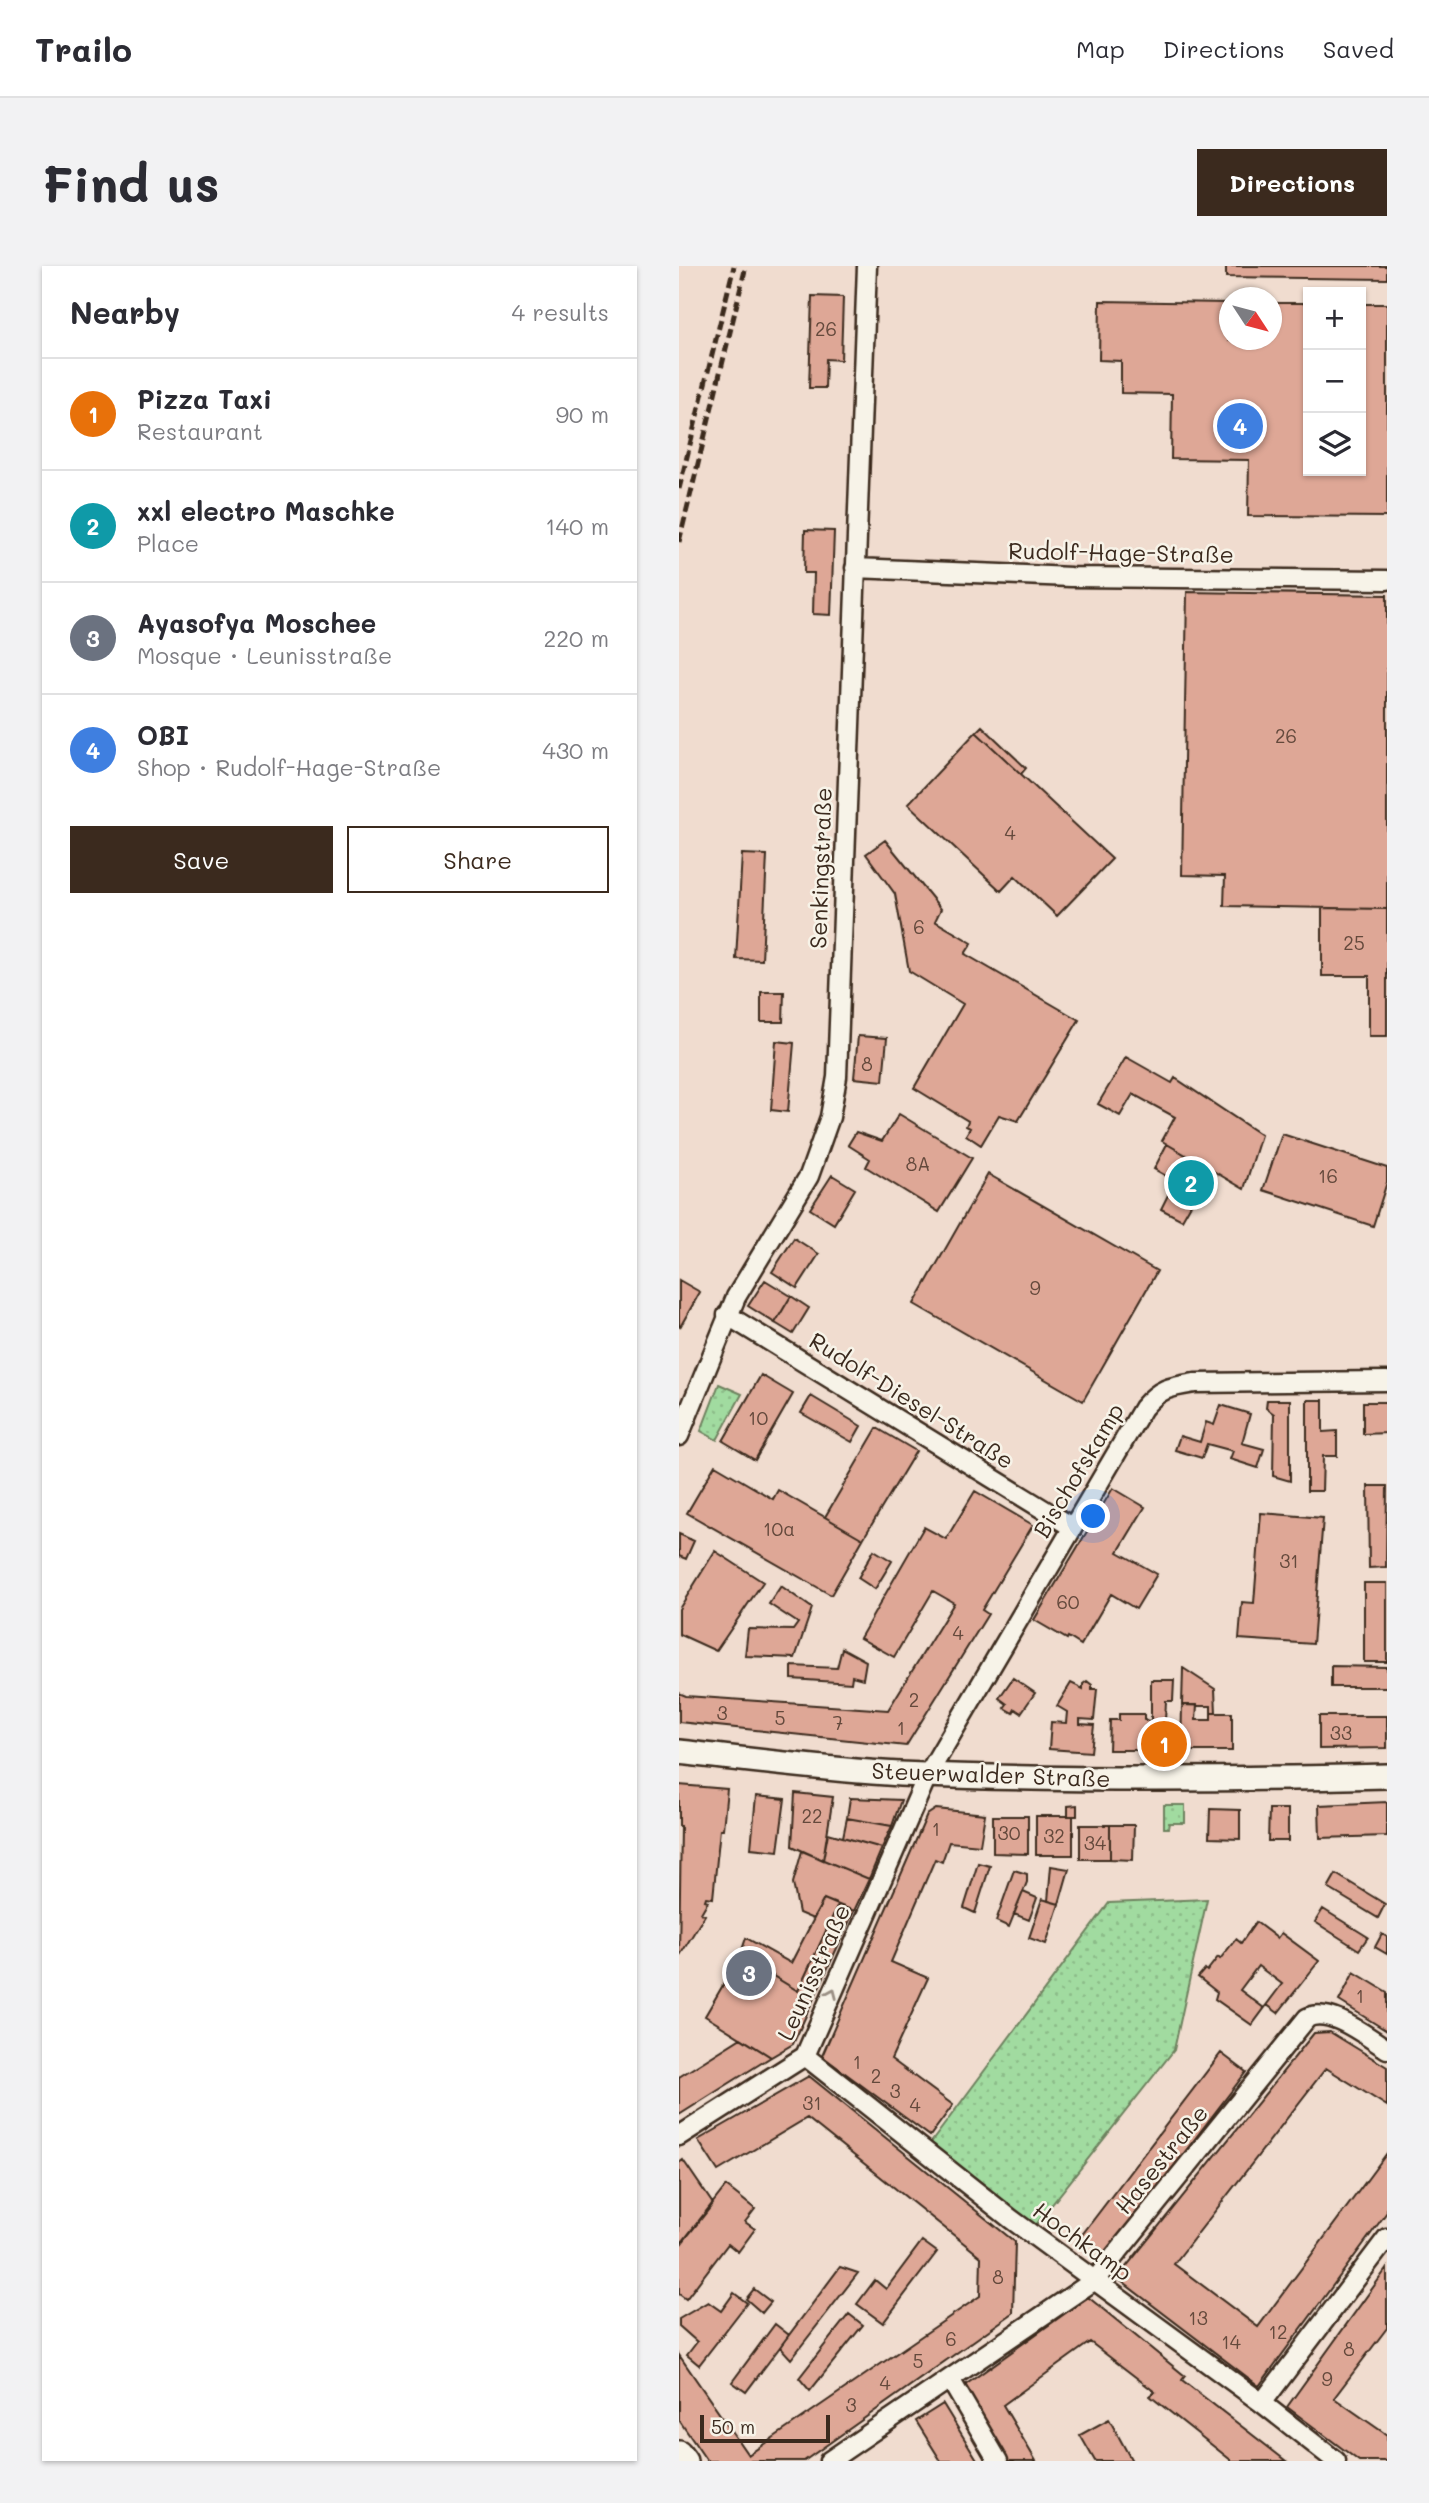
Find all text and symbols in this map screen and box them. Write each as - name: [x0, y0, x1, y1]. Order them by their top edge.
- text: Trailo: [35, 27, 132, 70]
- text: Map: [1076, 33, 1125, 64]
- text: Directions: [1163, 33, 1285, 64]
- text: Saved: [1323, 33, 1394, 64]
- button: Directions: [1197, 149, 1387, 216]
- text: Find us: [42, 151, 220, 214]
- north arrow: [1219, 287, 1282, 350]
- map controls: [1303, 287, 1366, 476]
- button: +: [1303, 287, 1366, 350]
- text: Nearby: [70, 292, 180, 332]
- text: 4 results: [512, 297, 609, 327]
- house number: 26: [815, 316, 837, 341]
- button: −: [1303, 350, 1366, 413]
- text: Pizza Taxi: [137, 382, 272, 416]
- text: 1: [88, 399, 98, 429]
- text: 90 m: [556, 399, 609, 429]
- pin: 4: [1217, 400, 1263, 452]
- button: layers: [1303, 413, 1366, 476]
- text: Restaurant: [137, 416, 263, 446]
- text: xxl electro Maschke: [137, 494, 395, 528]
- text: 2: [87, 511, 99, 541]
- text: 140 m: [545, 511, 609, 541]
- text: Place: [137, 528, 199, 558]
- street label: Rudolf-Hage-Straße: [1008, 535, 1234, 569]
- text: Ayasofya Moschee: [137, 606, 376, 640]
- text: 3: [86, 623, 100, 653]
- text: 220 m: [543, 623, 609, 653]
- text: Mosque · Leunisstraße: [137, 640, 392, 670]
- text: OBI: [137, 718, 189, 752]
- house number: 26: [1275, 723, 1297, 748]
- text: 4: [86, 735, 100, 765]
- text: 430 m: [542, 735, 609, 765]
- text: Shop · Rudolf-Hage-Straße: [137, 752, 441, 782]
- street label: Senkingstraße: [802, 787, 838, 949]
- house number: 4: [1004, 820, 1016, 845]
- button: Save: [70, 826, 333, 893]
- button: Share: [347, 826, 609, 893]
- house number: 6: [913, 914, 925, 939]
- house number: 25: [1343, 930, 1365, 955]
- house number: 8: [861, 1051, 873, 1076]
- house number: 8A: [906, 1151, 930, 1176]
- pin: 2: [1168, 1157, 1214, 1209]
- house number: 16: [1318, 1163, 1338, 1188]
- house number: 9: [1029, 1275, 1041, 1300]
- street label: Rudolf-Diesel-Straße: [804, 1325, 1020, 1475]
- street label: Bischofskamp: [1026, 1397, 1130, 1543]
- house number: 10: [748, 1405, 768, 1430]
- your location: [1076, 1499, 1110, 1533]
- house number: 10a: [763, 1516, 795, 1541]
- house number: 31: [1279, 1548, 1299, 1573]
- house number: 60: [1056, 1589, 1080, 1614]
- house number: 4: [952, 1620, 964, 1645]
- house number: 2: [909, 1687, 919, 1712]
- house number: 3: [716, 1700, 728, 1725]
- house number: 5: [774, 1705, 786, 1730]
- house number: 7: [833, 1710, 843, 1735]
- house number: 1: [897, 1715, 905, 1740]
- pin: 1: [1141, 1718, 1187, 1770]
- house number: 33: [1330, 1720, 1352, 1745]
- street label: Steuerwalder Straße: [871, 1755, 1111, 1793]
- house number: 22: [801, 1803, 823, 1828]
- house number: 1: [932, 1816, 940, 1841]
- house number: 30: [998, 1820, 1021, 1845]
- house number: 32: [1043, 1823, 1065, 1848]
- house number: 34: [1084, 1830, 1106, 1855]
- street label: Leunisstraße: [770, 1899, 856, 2045]
- pin: 3: [726, 1947, 772, 1999]
- house number: 1: [1356, 1983, 1364, 2008]
- one-way arrow: [824, 1988, 838, 2000]
- house number: 1: [853, 2049, 861, 2074]
- house number: 2: [871, 2063, 881, 2088]
- house number: 3: [889, 2078, 901, 2103]
- house number: 31: [802, 2090, 822, 2115]
- house number: 4: [909, 2092, 921, 2117]
- street label: Hasestraße: [1108, 2098, 1214, 2220]
- street label: Hochkamp: [1027, 2195, 1139, 2287]
- house number: 8: [992, 2264, 1004, 2289]
- house number: 13: [1188, 2305, 1208, 2330]
- house number: 12: [1268, 2319, 1288, 2344]
- house number: 6: [945, 2326, 957, 2351]
- house number: 14: [1221, 2329, 1241, 2354]
- house number: 8: [1343, 2336, 1355, 2361]
- house number: 5: [912, 2348, 924, 2373]
- house number: 9: [1321, 2366, 1333, 2391]
- house number: 4: [879, 2370, 891, 2395]
- house number: 3: [845, 2392, 857, 2417]
- scale bar: [700, 2412, 829, 2444]
- text: 50 m: [711, 2414, 755, 2439]

